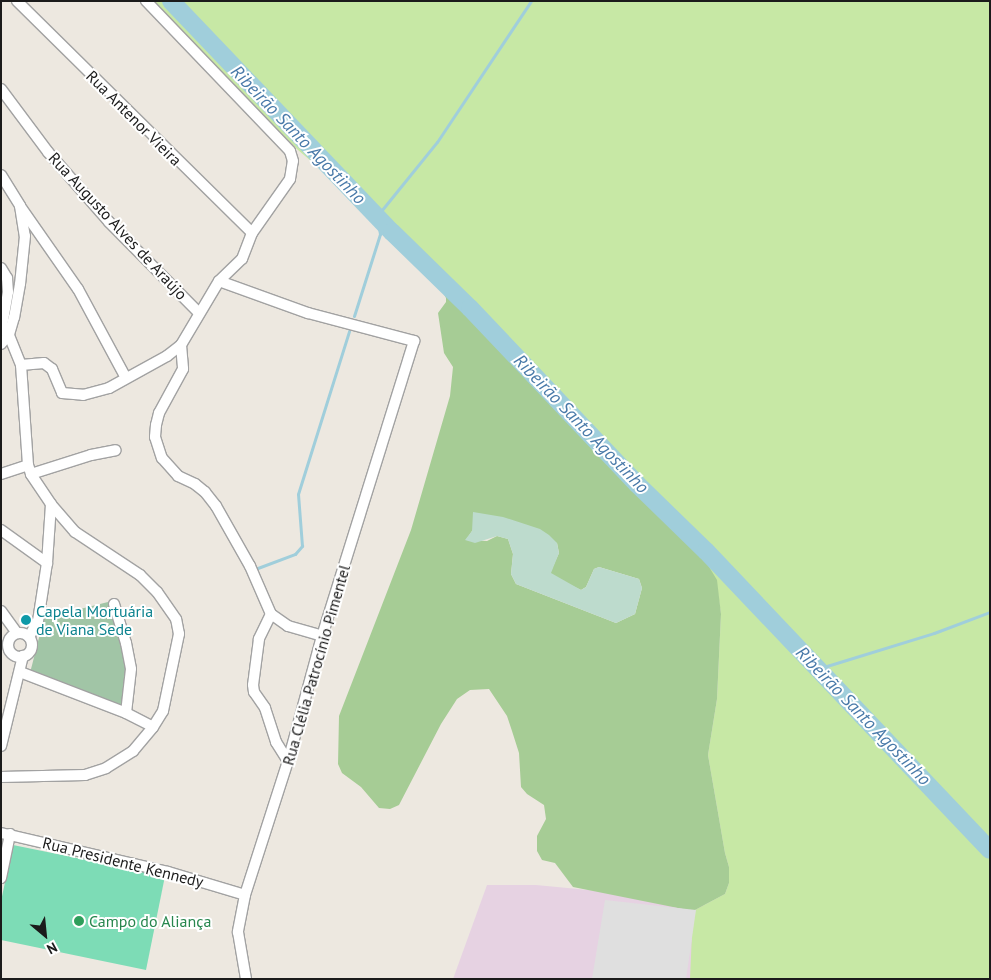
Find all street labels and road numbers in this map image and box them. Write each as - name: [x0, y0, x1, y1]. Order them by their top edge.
- street label: Rua Antenor Vieira: [82, 66, 186, 170]
- street label: Rua Augusto Alves de Araújo: [44, 148, 192, 304]
- street label: Rua Clélia Patrocínio Pimentel: [278, 563, 354, 767]
- street label: Rua Presidente Kennedy: [41, 833, 205, 891]

